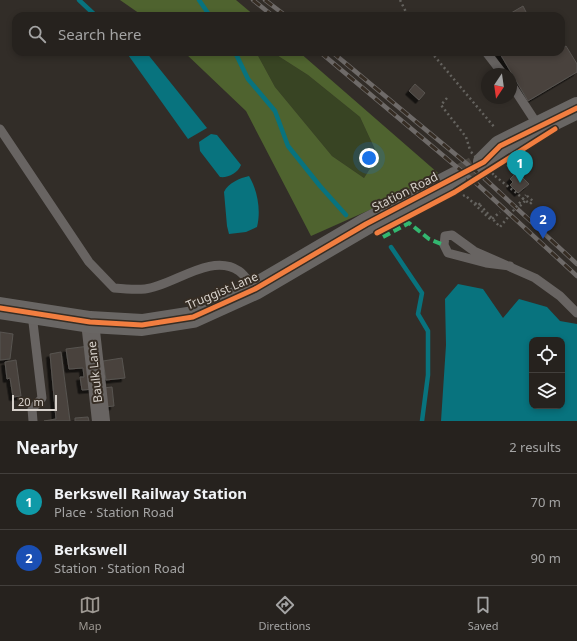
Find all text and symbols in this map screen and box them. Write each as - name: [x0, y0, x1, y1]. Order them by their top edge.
- search box: [12, 12, 565, 56]
- icon: search: [26, 23, 48, 45]
- text: Search here: [58, 24, 141, 44]
- north arrow: [481, 68, 517, 104]
- your location: [359, 148, 379, 168]
- pin: 1: [507, 150, 533, 183]
- street label: Station Road: [369, 168, 441, 215]
- pin: 2: [530, 206, 556, 239]
- street label: Truggist Lane: [183, 268, 261, 313]
- map controls: [529, 337, 565, 409]
- button: locate: [529, 337, 565, 373]
- street label: Baulk Lane: [83, 340, 106, 404]
- button: layers: [529, 373, 565, 409]
- scale bar: [12, 393, 57, 412]
- text: 20 m: [18, 394, 44, 409]
- text: Nearby: [16, 436, 78, 459]
- text: 2 results: [509, 438, 561, 456]
- text: Berkswell Railway Station: [54, 483, 247, 503]
- text: 1: [25, 493, 33, 511]
- text: 70 m: [531, 493, 561, 511]
- text: Place · Station Road: [54, 503, 174, 521]
- text: Berkswell: [54, 539, 127, 559]
- text: 2: [25, 549, 33, 567]
- text: 90 m: [531, 549, 561, 567]
- text: Station · Station Road: [54, 559, 185, 577]
- tab: Map: [79, 594, 101, 633]
- tab: Directions: [258, 594, 311, 633]
- tab: Saved: [468, 594, 498, 633]

